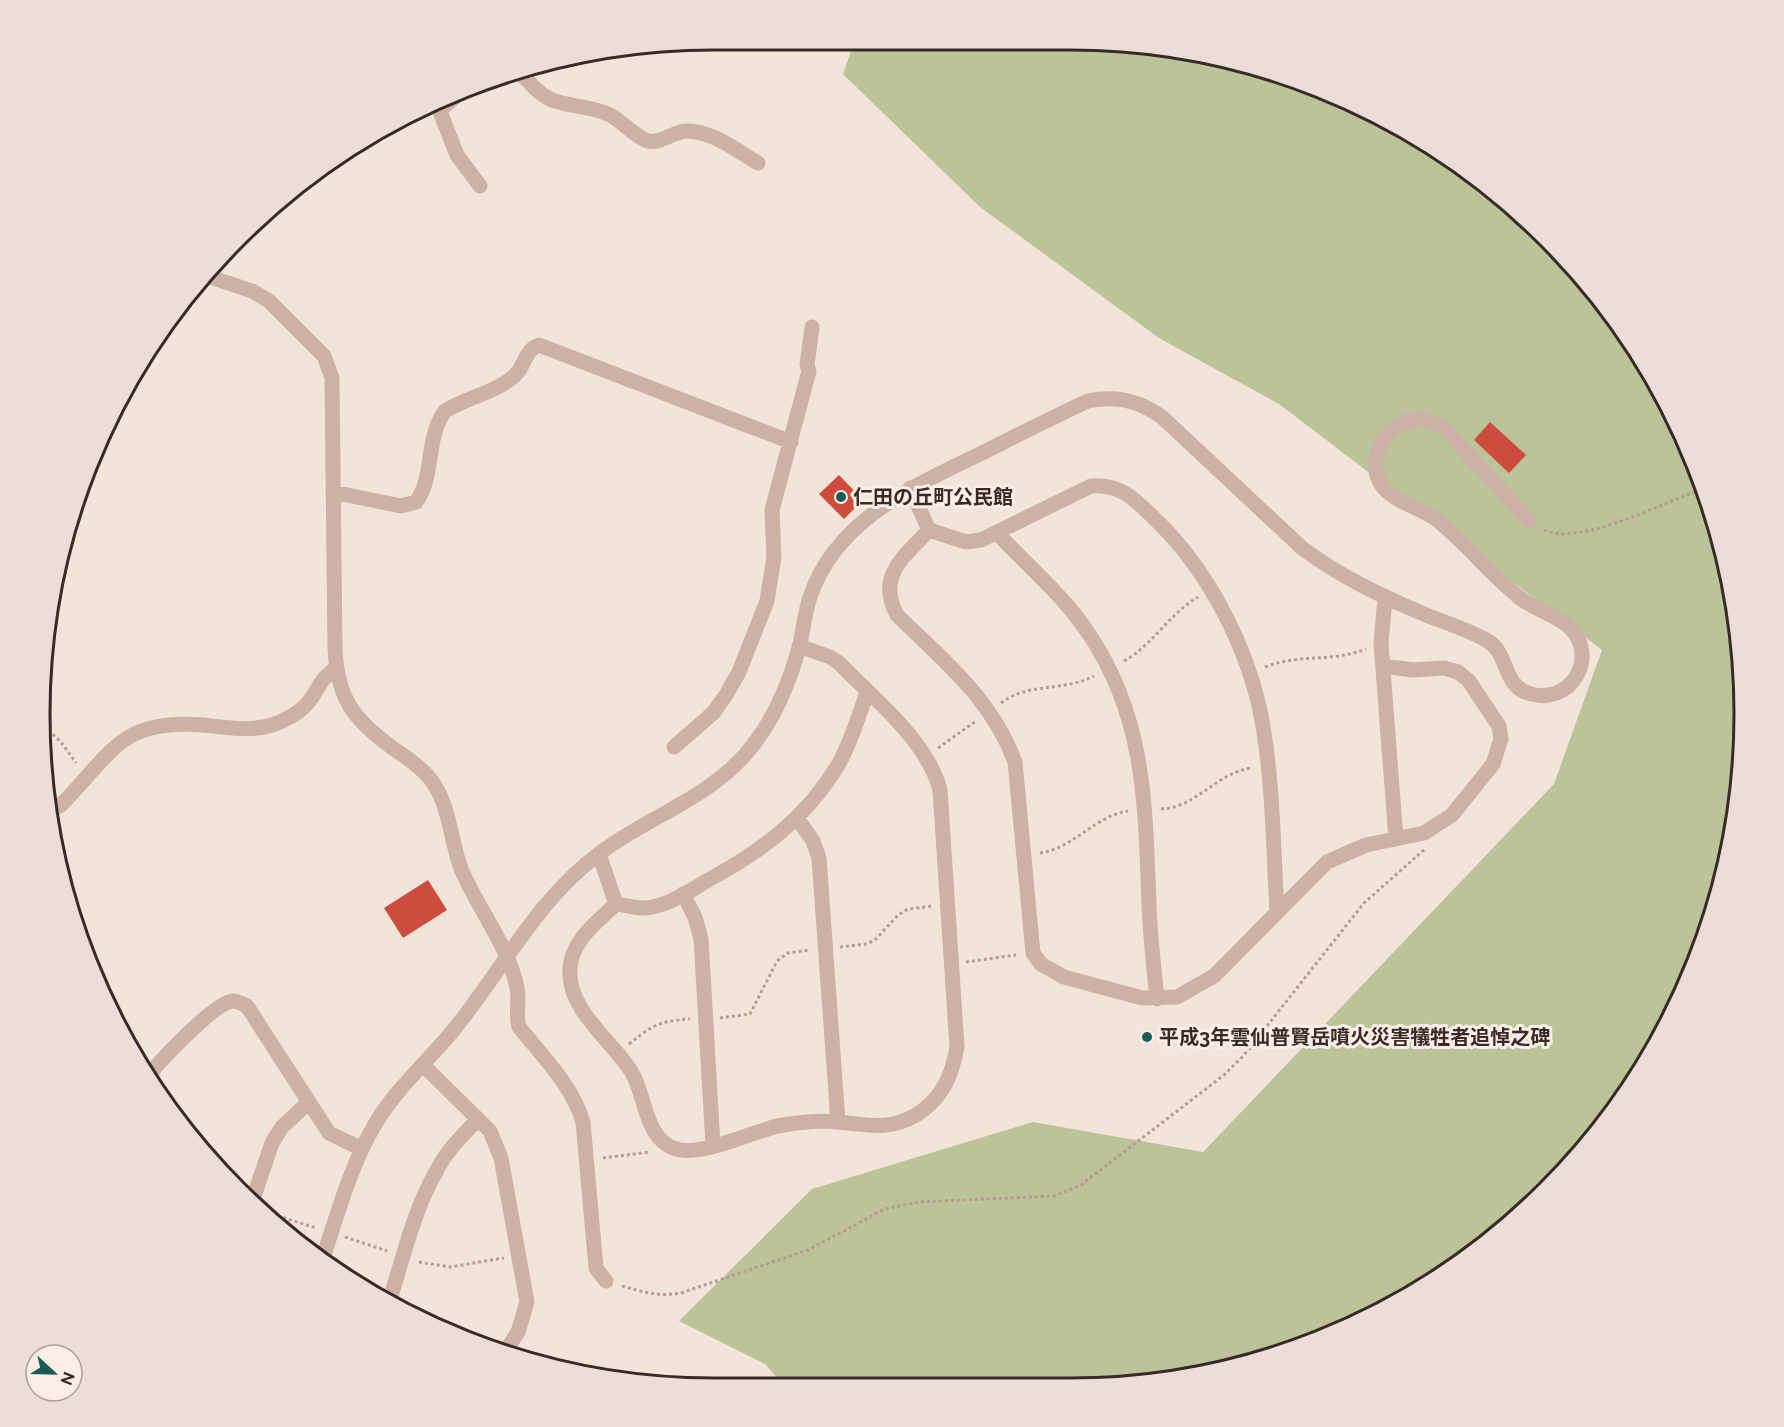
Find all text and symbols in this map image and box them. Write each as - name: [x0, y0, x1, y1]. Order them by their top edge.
- place label: 仁田の丘町公民館: [853, 485, 1013, 509]
- marker: 仁田の丘町公民館: [834, 490, 848, 504]
- place label: 平成3年雲仙普賢岳噴火災害犠牲者追悼之碑: [1159, 1025, 1550, 1049]
- marker: 平成3年雲仙普賢岳噴火災害犠牲者追悼之碑: [1140, 1030, 1154, 1044]
- north arrow: [24, 1343, 84, 1403]
- text: N: [56, 1369, 79, 1388]

